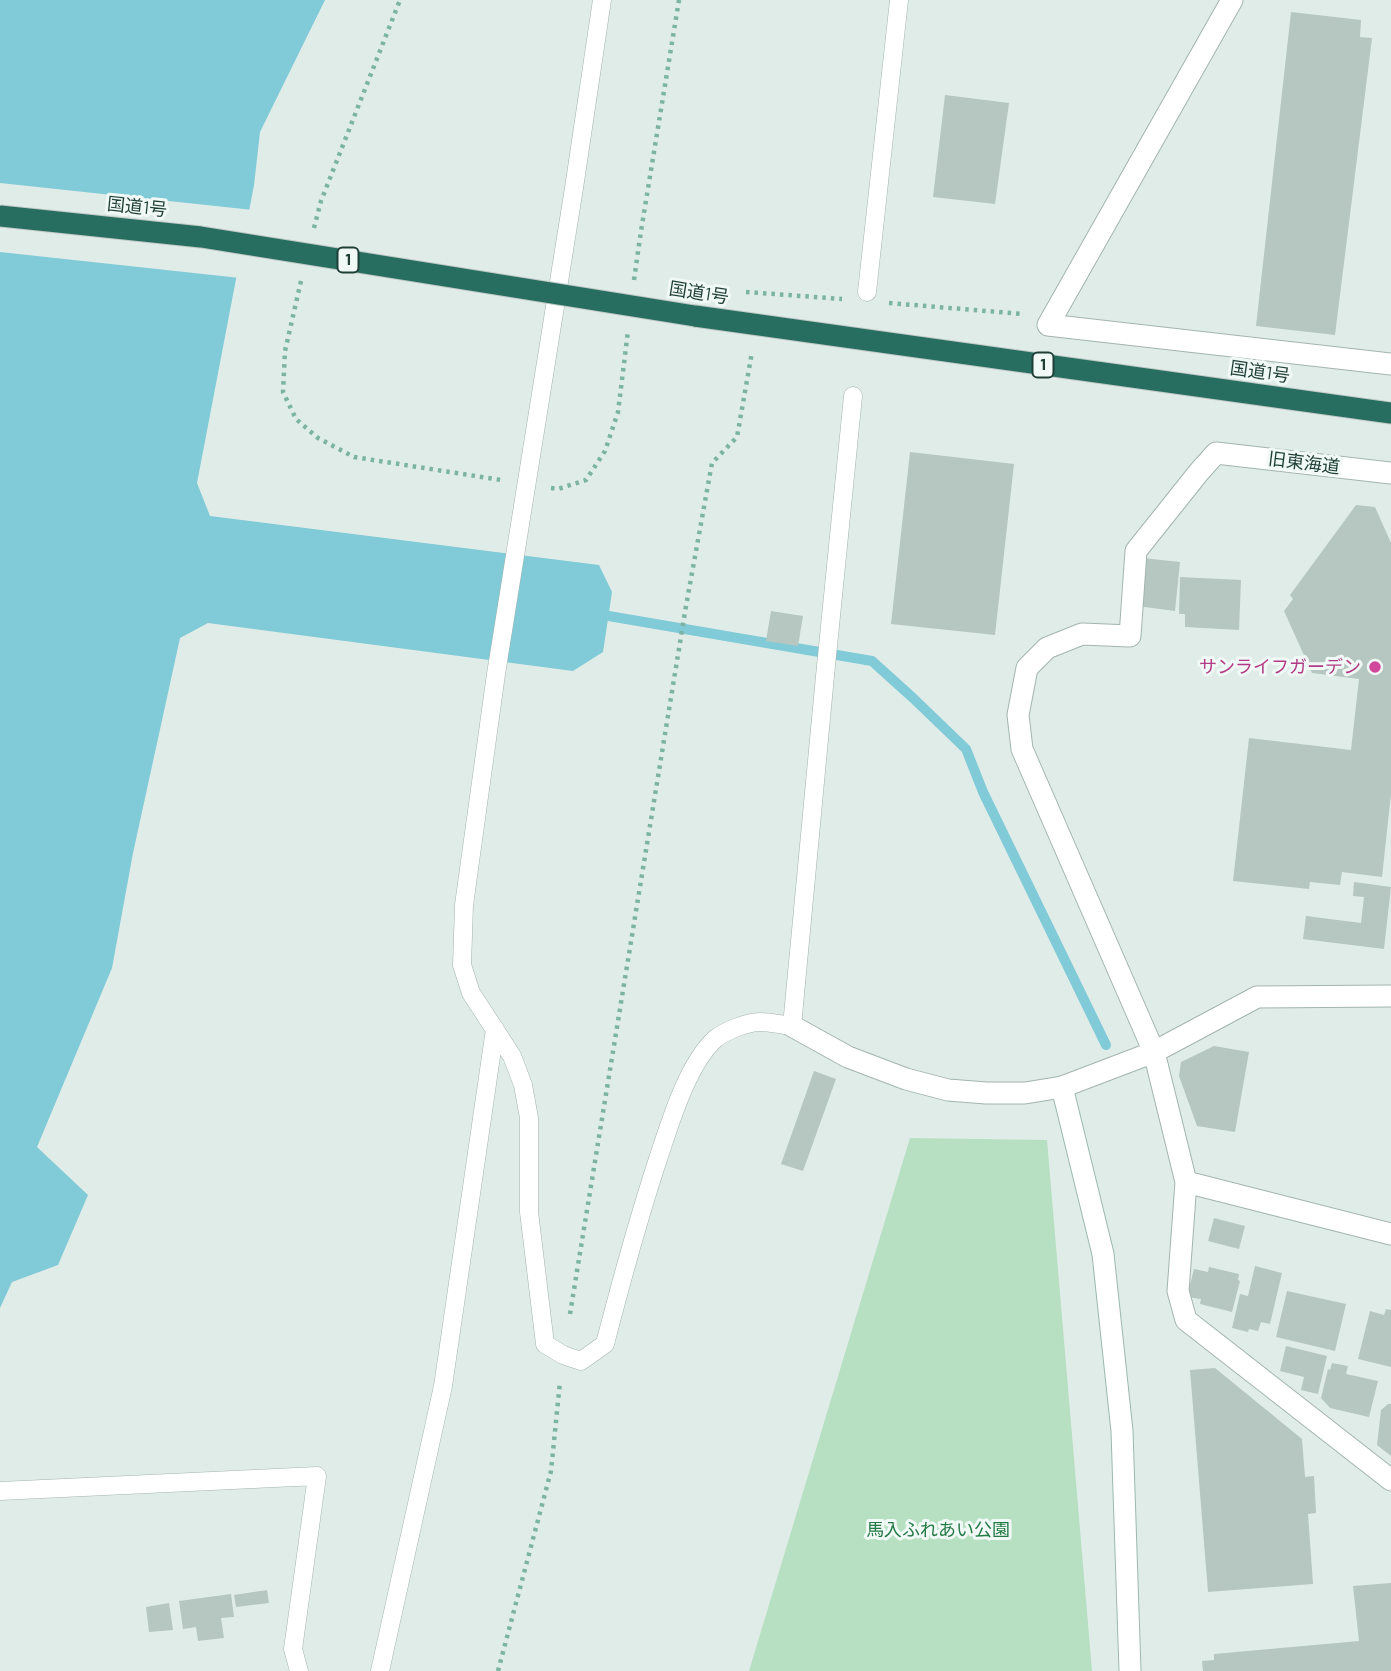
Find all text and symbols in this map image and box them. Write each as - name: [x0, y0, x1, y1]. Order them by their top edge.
- street label: 国道1号: [106, 193, 168, 221]
- road number: 1: [338, 248, 358, 272]
- street label: 国道1号: [668, 278, 730, 308]
- road number: 1: [1032, 352, 1054, 378]
- street label: 国道1号: [1229, 357, 1291, 387]
- street label: 旧東海道: [1267, 448, 1341, 478]
- place label: サンライフガーデン: [1199, 656, 1361, 678]
- marker: サンライフガーデン: [1367, 659, 1383, 675]
- park label: 馬入ふれあい公園: [866, 1519, 1010, 1541]

